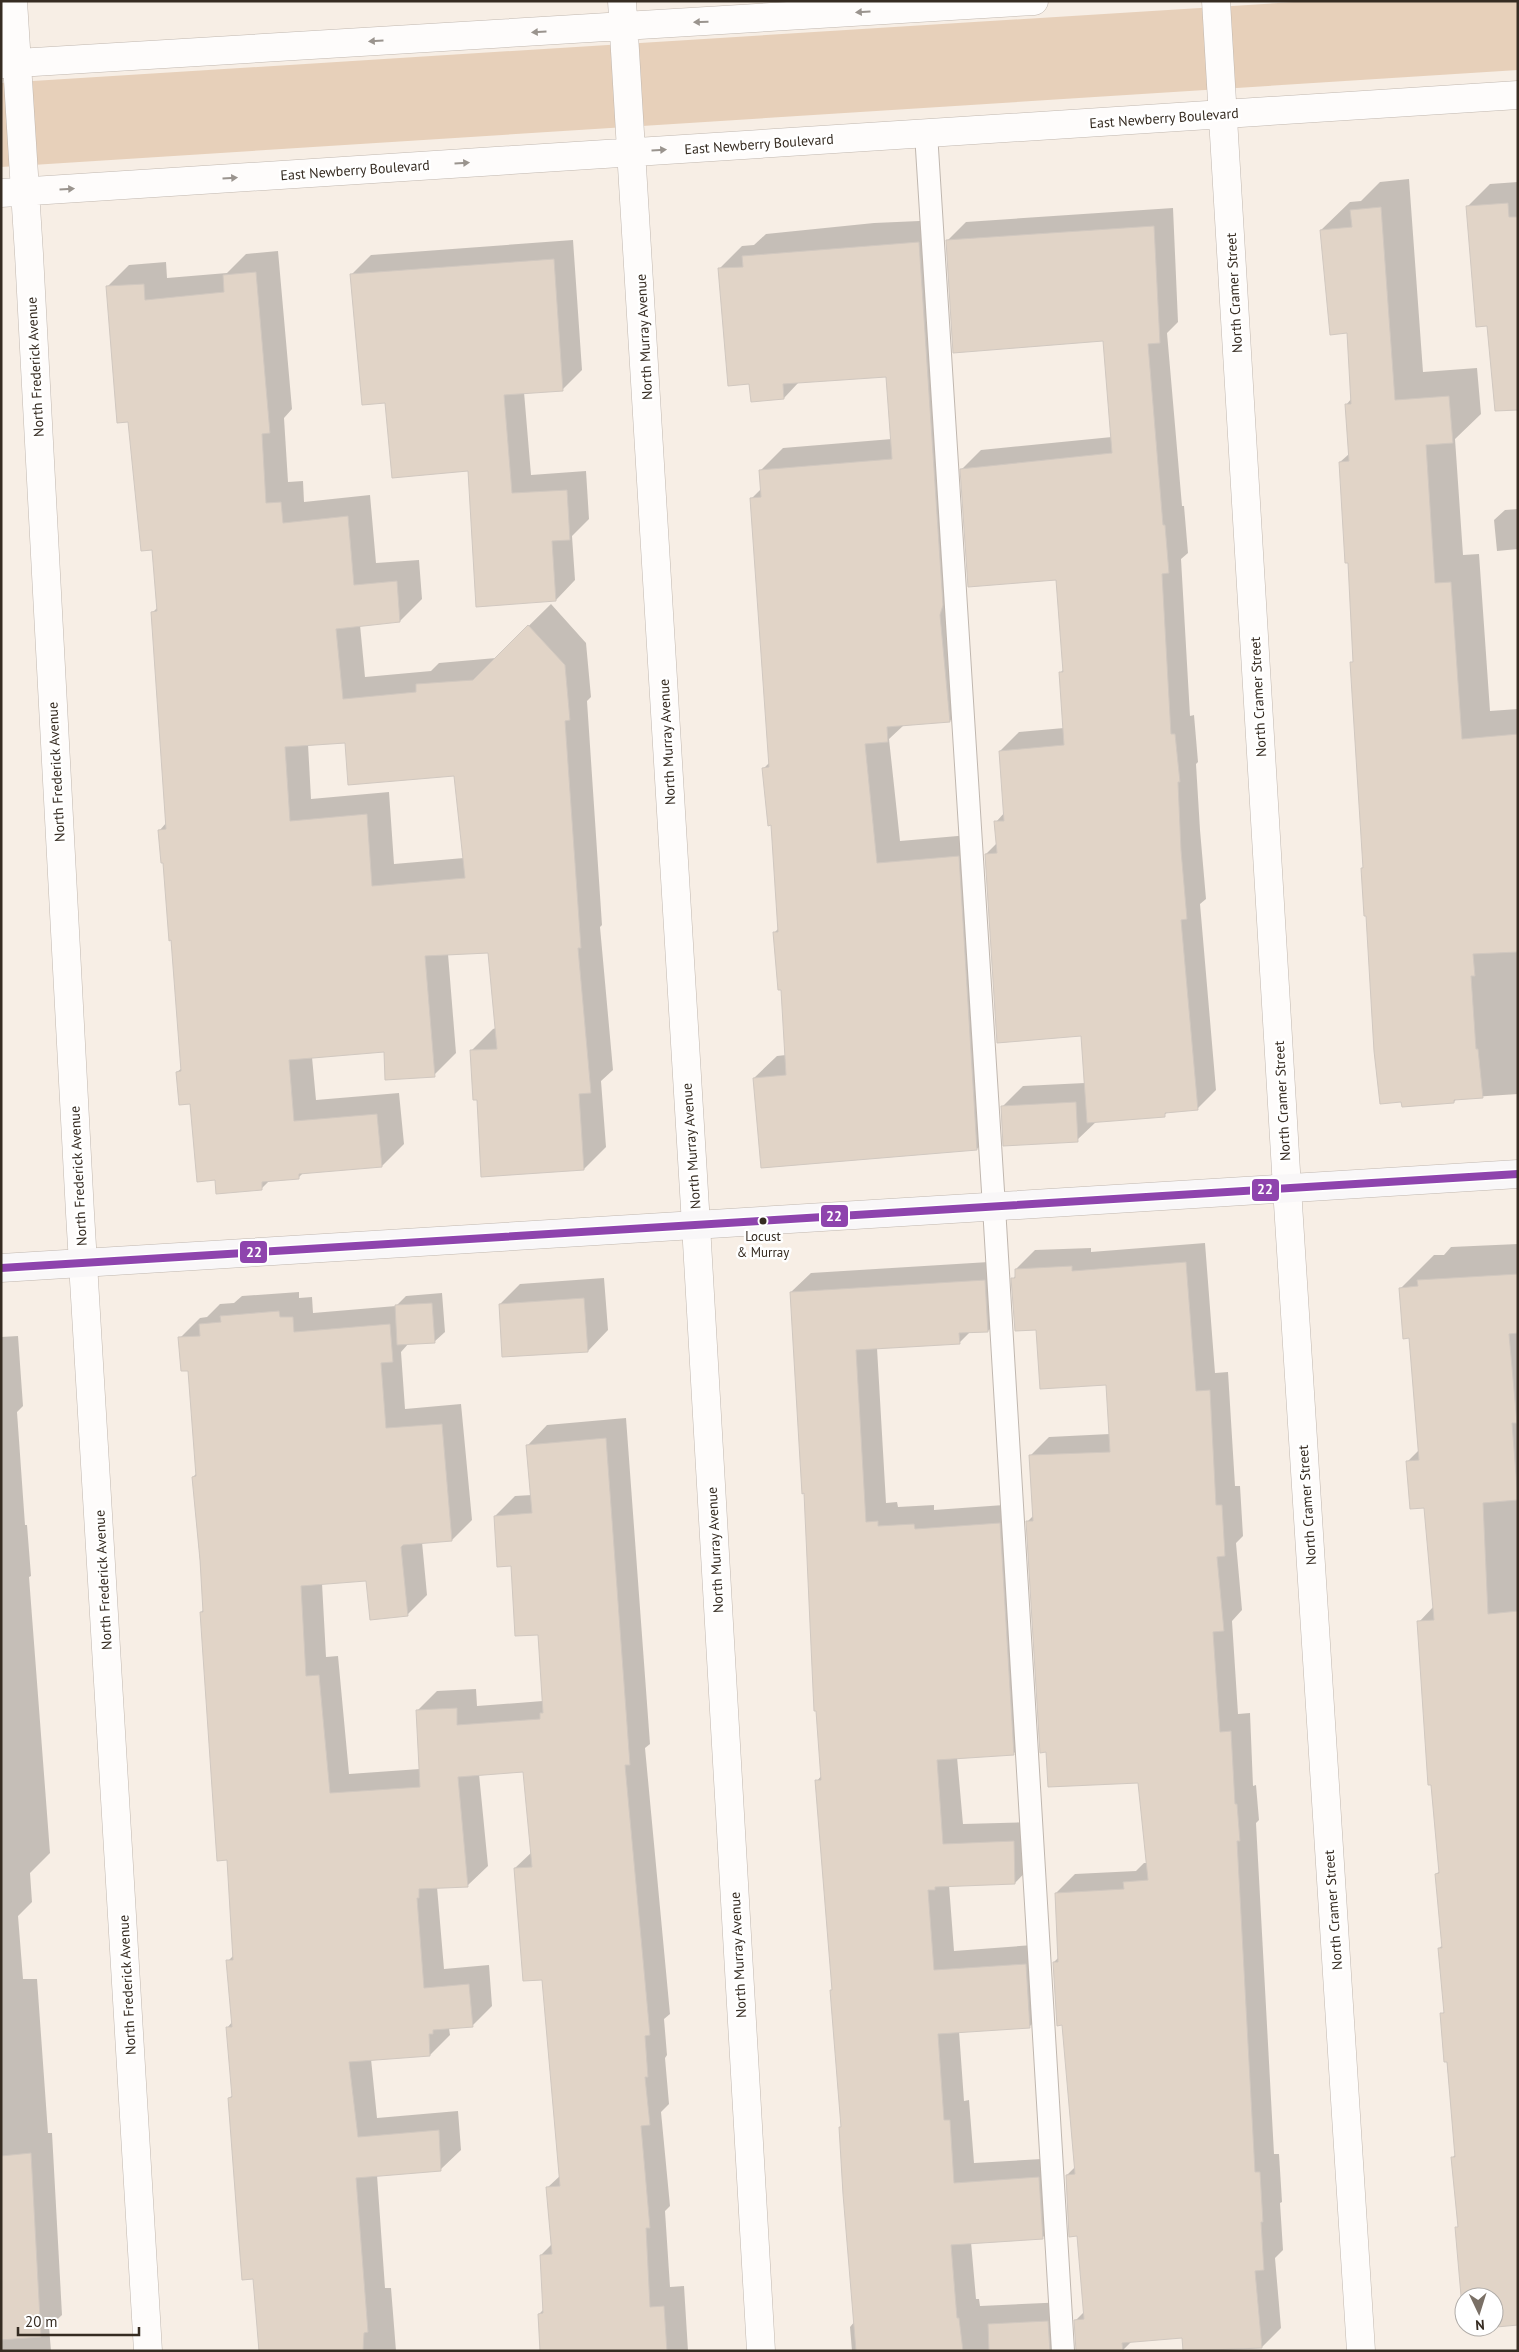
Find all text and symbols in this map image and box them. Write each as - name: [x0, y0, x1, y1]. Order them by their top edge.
- one-way arrow: [855, 8, 871, 16]
- one-way arrow: [693, 18, 709, 26]
- one-way arrow: [530, 28, 546, 36]
- one-way arrow: [368, 38, 384, 46]
- street label: East Newberry Boulevard: [1089, 104, 1239, 132]
- street label: East Newberry Boulevard: [684, 130, 834, 158]
- one-way arrow: [651, 146, 667, 154]
- street label: East Newberry Boulevard: [280, 156, 430, 184]
- one-way arrow: [454, 159, 470, 167]
- one-way arrow: [222, 174, 238, 182]
- one-way arrow: [60, 184, 76, 192]
- street label: North Cramer Street: [1222, 232, 1246, 354]
- street label: North Murray Avenue: [632, 273, 656, 401]
- street label: North Frederick Avenue: [22, 297, 48, 437]
- street label: North Cramer Street: [1246, 636, 1270, 758]
- street label: North Murray Avenue: [655, 678, 679, 806]
- street label: North Frederick Avenue: [43, 702, 69, 842]
- street label: North Cramer Street: [1270, 1040, 1294, 1162]
- street label: North Murray Avenue: [678, 1082, 704, 1210]
- street label: North Frederick Avenue: [65, 1106, 91, 1246]
- line badge: 22: [1251, 1178, 1280, 1202]
- text: 22: [1257, 1180, 1273, 1198]
- line badge: 22: [820, 1204, 849, 1228]
- text: 22: [826, 1207, 842, 1225]
- marker: Locust & Murray: [758, 1216, 768, 1226]
- place label: Locust & Murray: [737, 1228, 789, 1261]
- line badge: 22: [239, 1240, 268, 1264]
- text: 22: [246, 1243, 262, 1261]
- street label: North Cramer Street: [1294, 1444, 1320, 1566]
- street label: North Murray Avenue: [703, 1486, 727, 1614]
- street label: North Frederick Avenue: [90, 1510, 116, 1650]
- street label: North Cramer Street: [1320, 1849, 1346, 1971]
- street label: North Murray Avenue: [726, 1891, 750, 2019]
- street label: North Frederick Avenue: [114, 1915, 140, 2055]
- north arrow: [1454, 2287, 1504, 2337]
- scale bar: [18, 2304, 139, 2336]
- text: 20 m: [25, 2312, 58, 2331]
- text: N: [1475, 2316, 1485, 2334]

